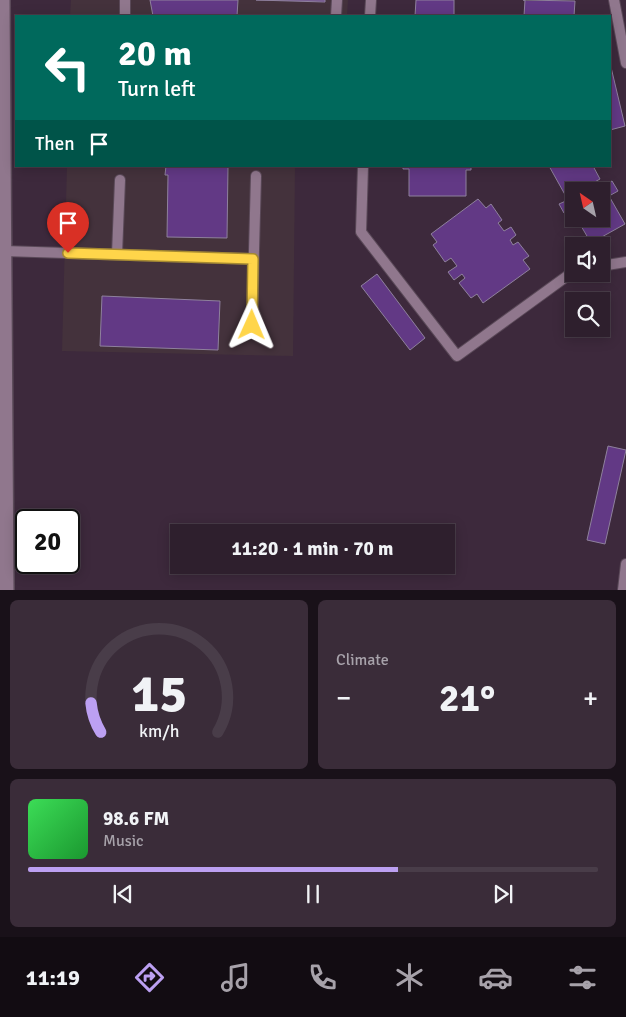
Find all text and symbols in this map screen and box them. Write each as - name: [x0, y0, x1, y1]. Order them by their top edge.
- text: 20 m: [118, 32, 192, 75]
- icon: left: [35, 35, 100, 100]
- text: Turn left: [118, 75, 196, 102]
- icon: arrive: [85, 130, 113, 158]
- text: Then: [35, 132, 75, 156]
- north arrow: [565, 182, 610, 228]
- map controls: [565, 182, 610, 337]
- pin: [47, 202, 89, 253]
- icon: arrive: [54, 209, 82, 237]
- button: sound: [565, 237, 610, 282]
- button: search: [565, 292, 610, 337]
- position arrow: [225, 298, 277, 350]
- speed limit sign: 20: [15, 509, 80, 574]
- text: 11:20 · 1 min · 70 m: [232, 537, 393, 561]
- text: Climate: [336, 650, 389, 670]
- text: 15: [131, 662, 187, 726]
- text: 21°: [439, 675, 495, 722]
- text: −: [336, 681, 351, 715]
- text: +: [583, 681, 598, 715]
- text: km/h: [139, 720, 179, 742]
- text: 98.6 FM: [103, 807, 169, 831]
- text: Music: [103, 831, 144, 851]
- icon: previous: [109, 880, 137, 908]
- icon: pause: [299, 880, 327, 908]
- icon: next: [489, 880, 517, 908]
- icon: directions: [132, 960, 167, 995]
- icon: music: [218, 960, 253, 995]
- icon: phone: [305, 960, 340, 995]
- icon: climate: [392, 960, 427, 995]
- icon: car: [478, 960, 513, 995]
- icon: filters: [565, 960, 600, 995]
- text: 11:19: [26, 964, 80, 991]

